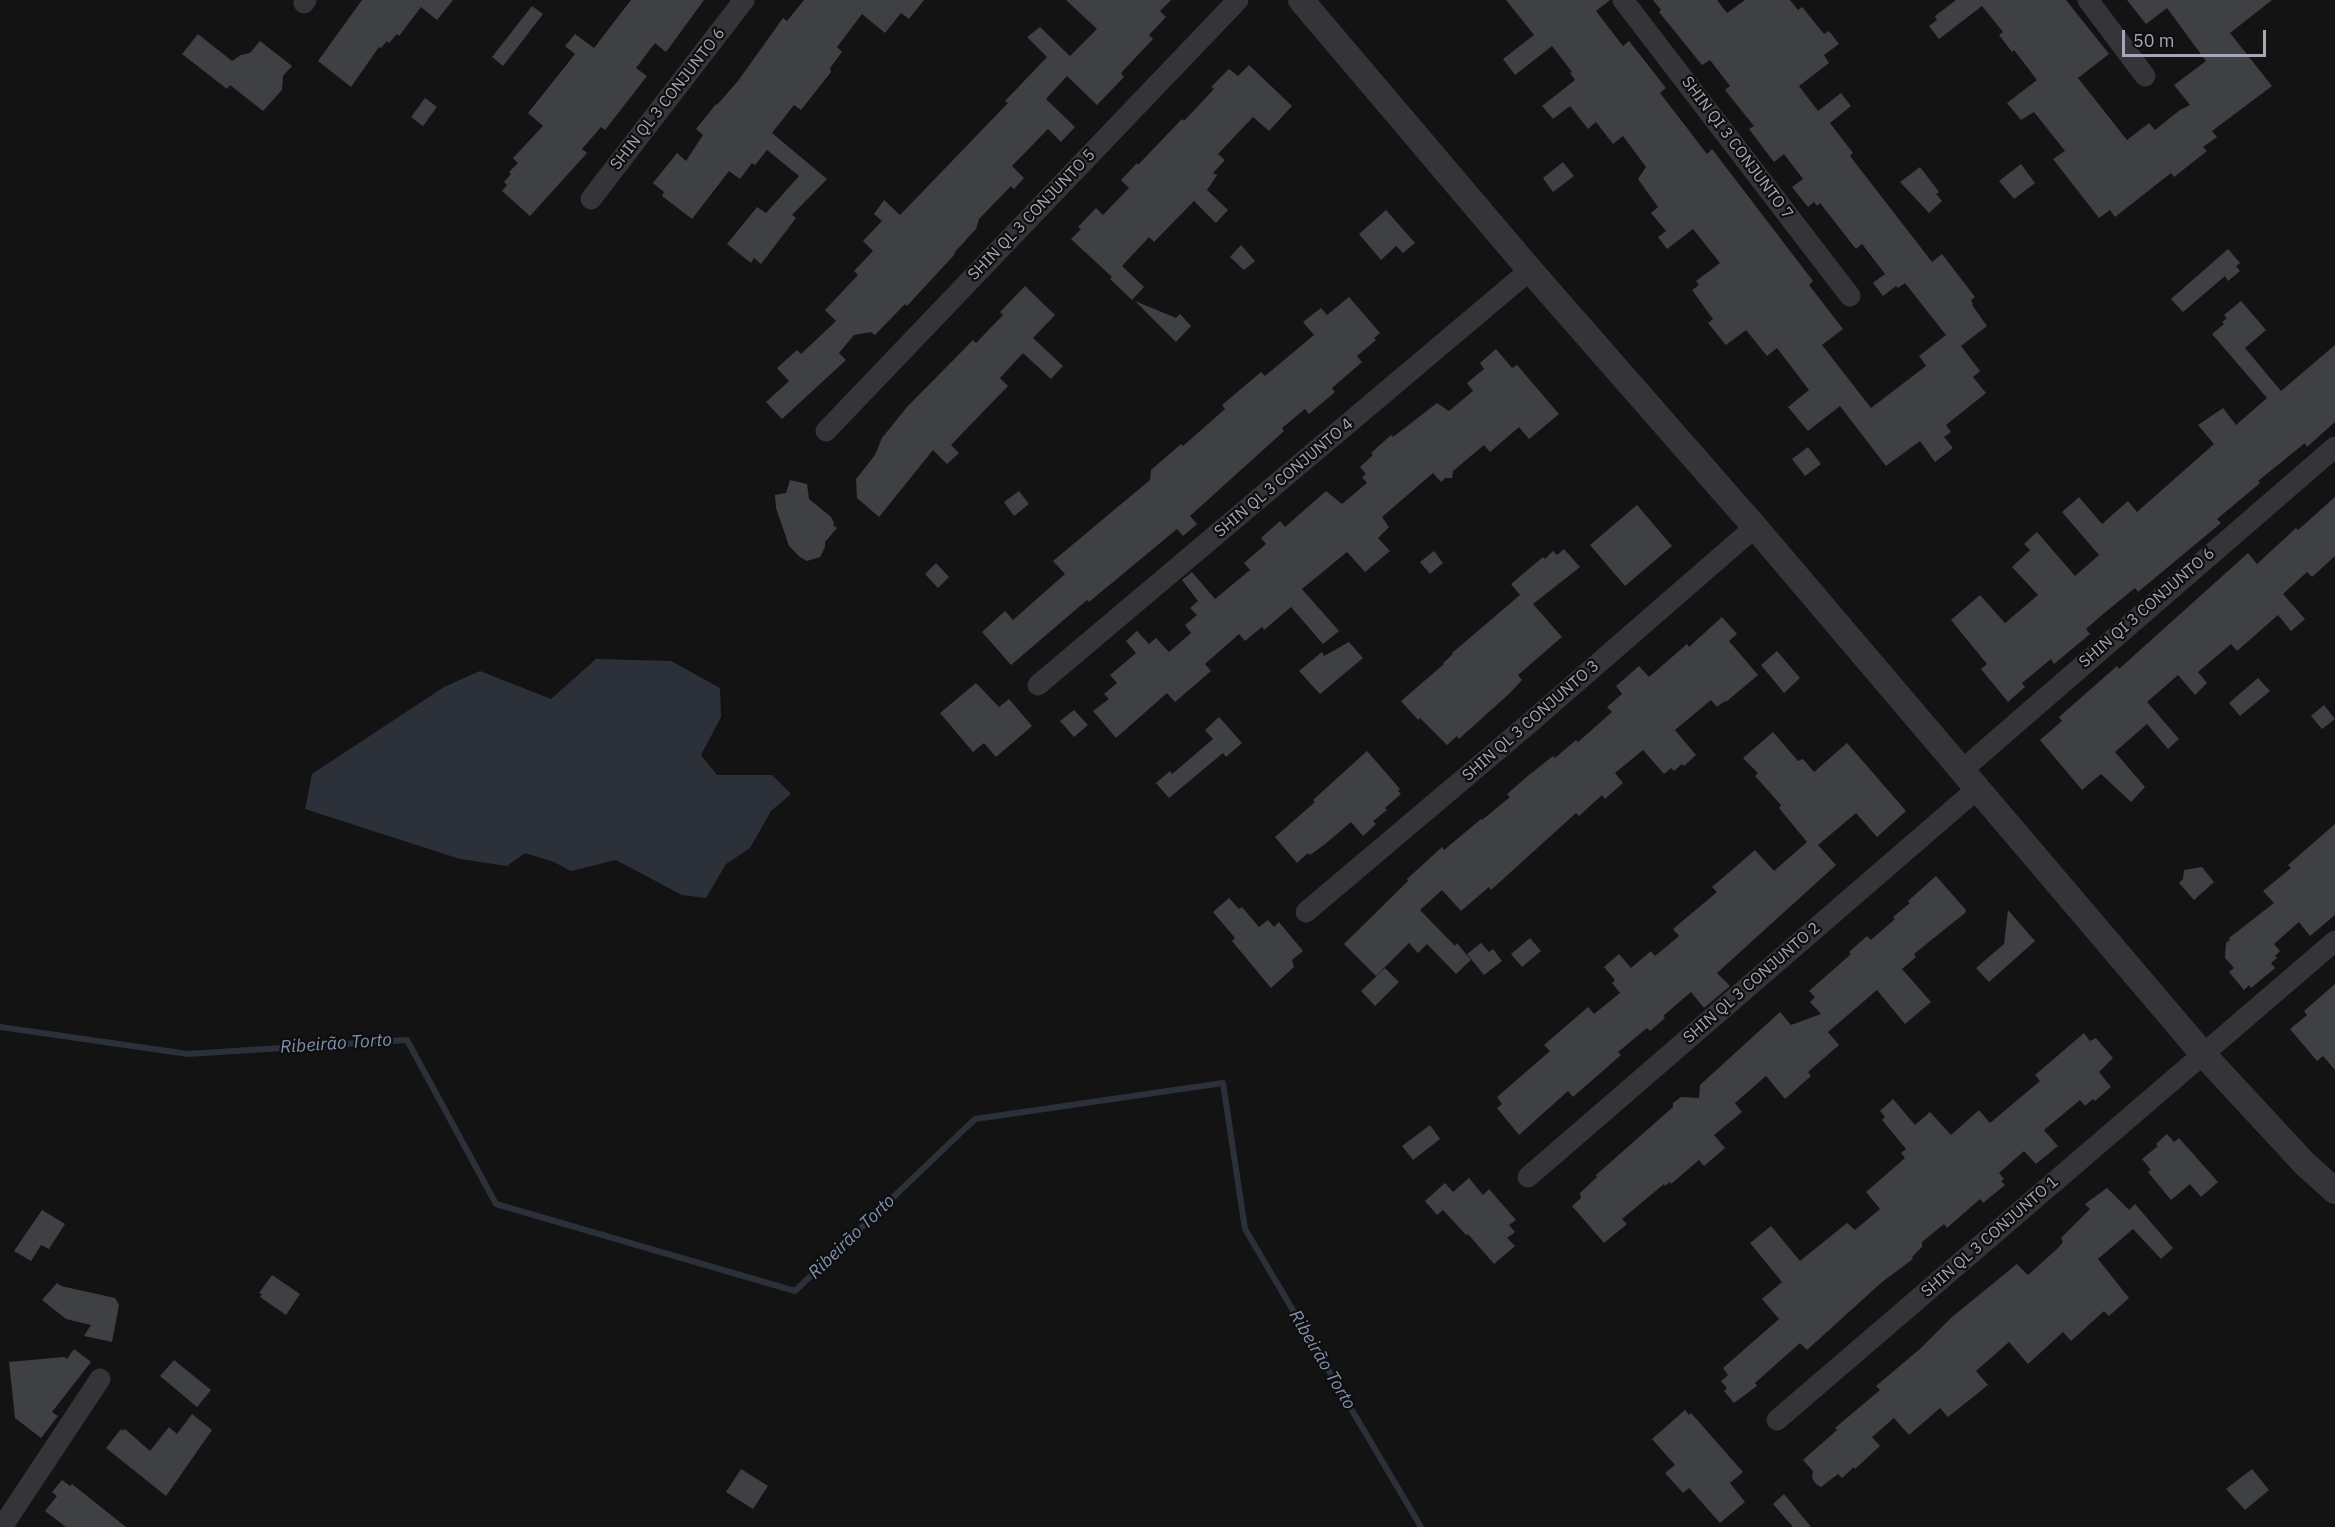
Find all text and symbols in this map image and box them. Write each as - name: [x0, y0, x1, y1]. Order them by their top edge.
- scale bar: [2125, 18, 2269, 56]
- street label: SHIN QL 3 CONJUNTO 6: [607, 24, 729, 174]
- text: 50 m: [2133, 29, 2175, 52]
- street label: SHIN QI 3 CONJUNTO 7: [1677, 73, 1797, 223]
- street label: SHIN QL 3 CONJUNTO 5: [964, 145, 1100, 285]
- street label: SHIN QL 3 CONJUNTO 4: [1211, 414, 1357, 542]
- street label: SHIN QI 3 CONJUNTO 6: [2075, 544, 2219, 672]
- street label: SHIN QL 3 CONJUNTO 3: [1459, 656, 1603, 786]
- street label: SHIN QL 3 CONJUNTO 2: [1680, 918, 1824, 1048]
- water label: Ribeirão Torto: [279, 1029, 393, 1059]
- street label: SHIN QL 3 CONJUNTO 1: [1918, 1172, 2062, 1302]
- water label: Ribeirão Torto: [804, 1190, 900, 1284]
- water label: Ribeirão Torto: [1284, 1306, 1360, 1414]

